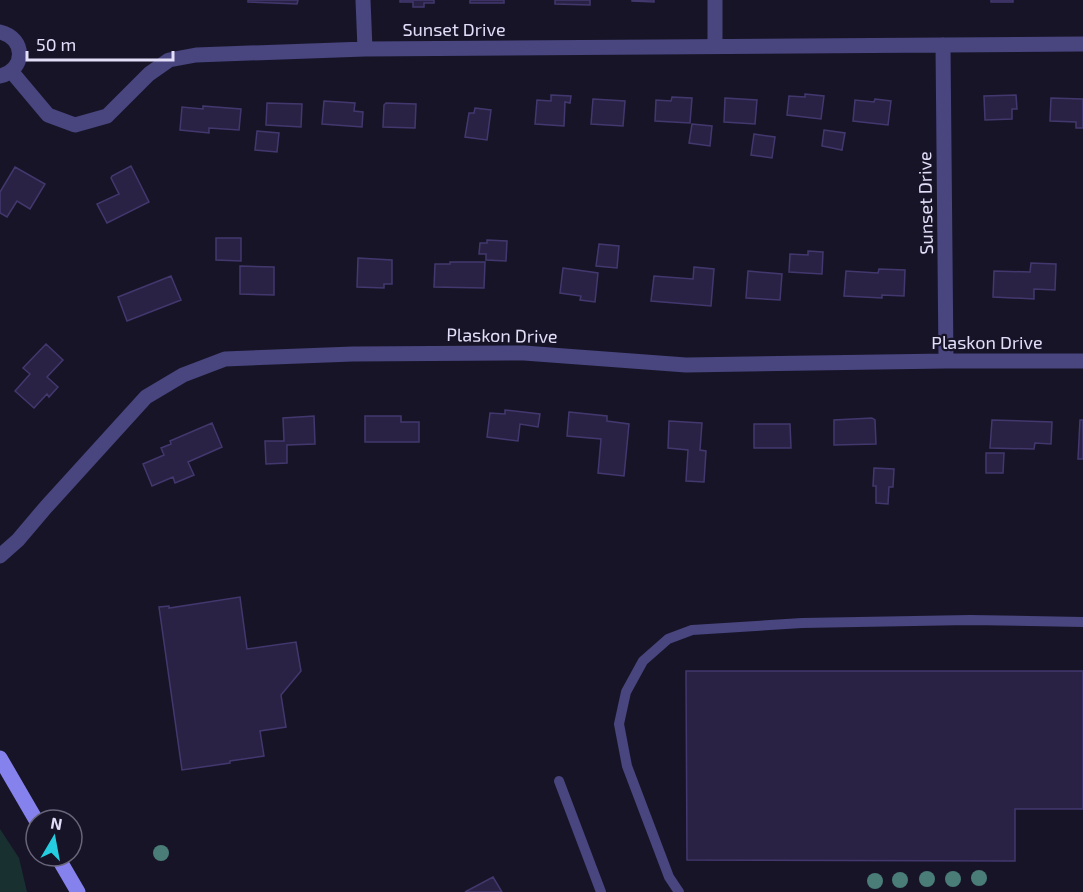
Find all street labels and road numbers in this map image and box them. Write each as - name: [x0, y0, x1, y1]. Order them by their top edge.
- street label: Sunset Drive: [402, 18, 506, 40]
- street label: Sunset Drive: [913, 151, 937, 255]
- street label: Plaskon Drive: [446, 323, 558, 347]
- street label: Plaskon Drive: [931, 331, 1043, 353]

